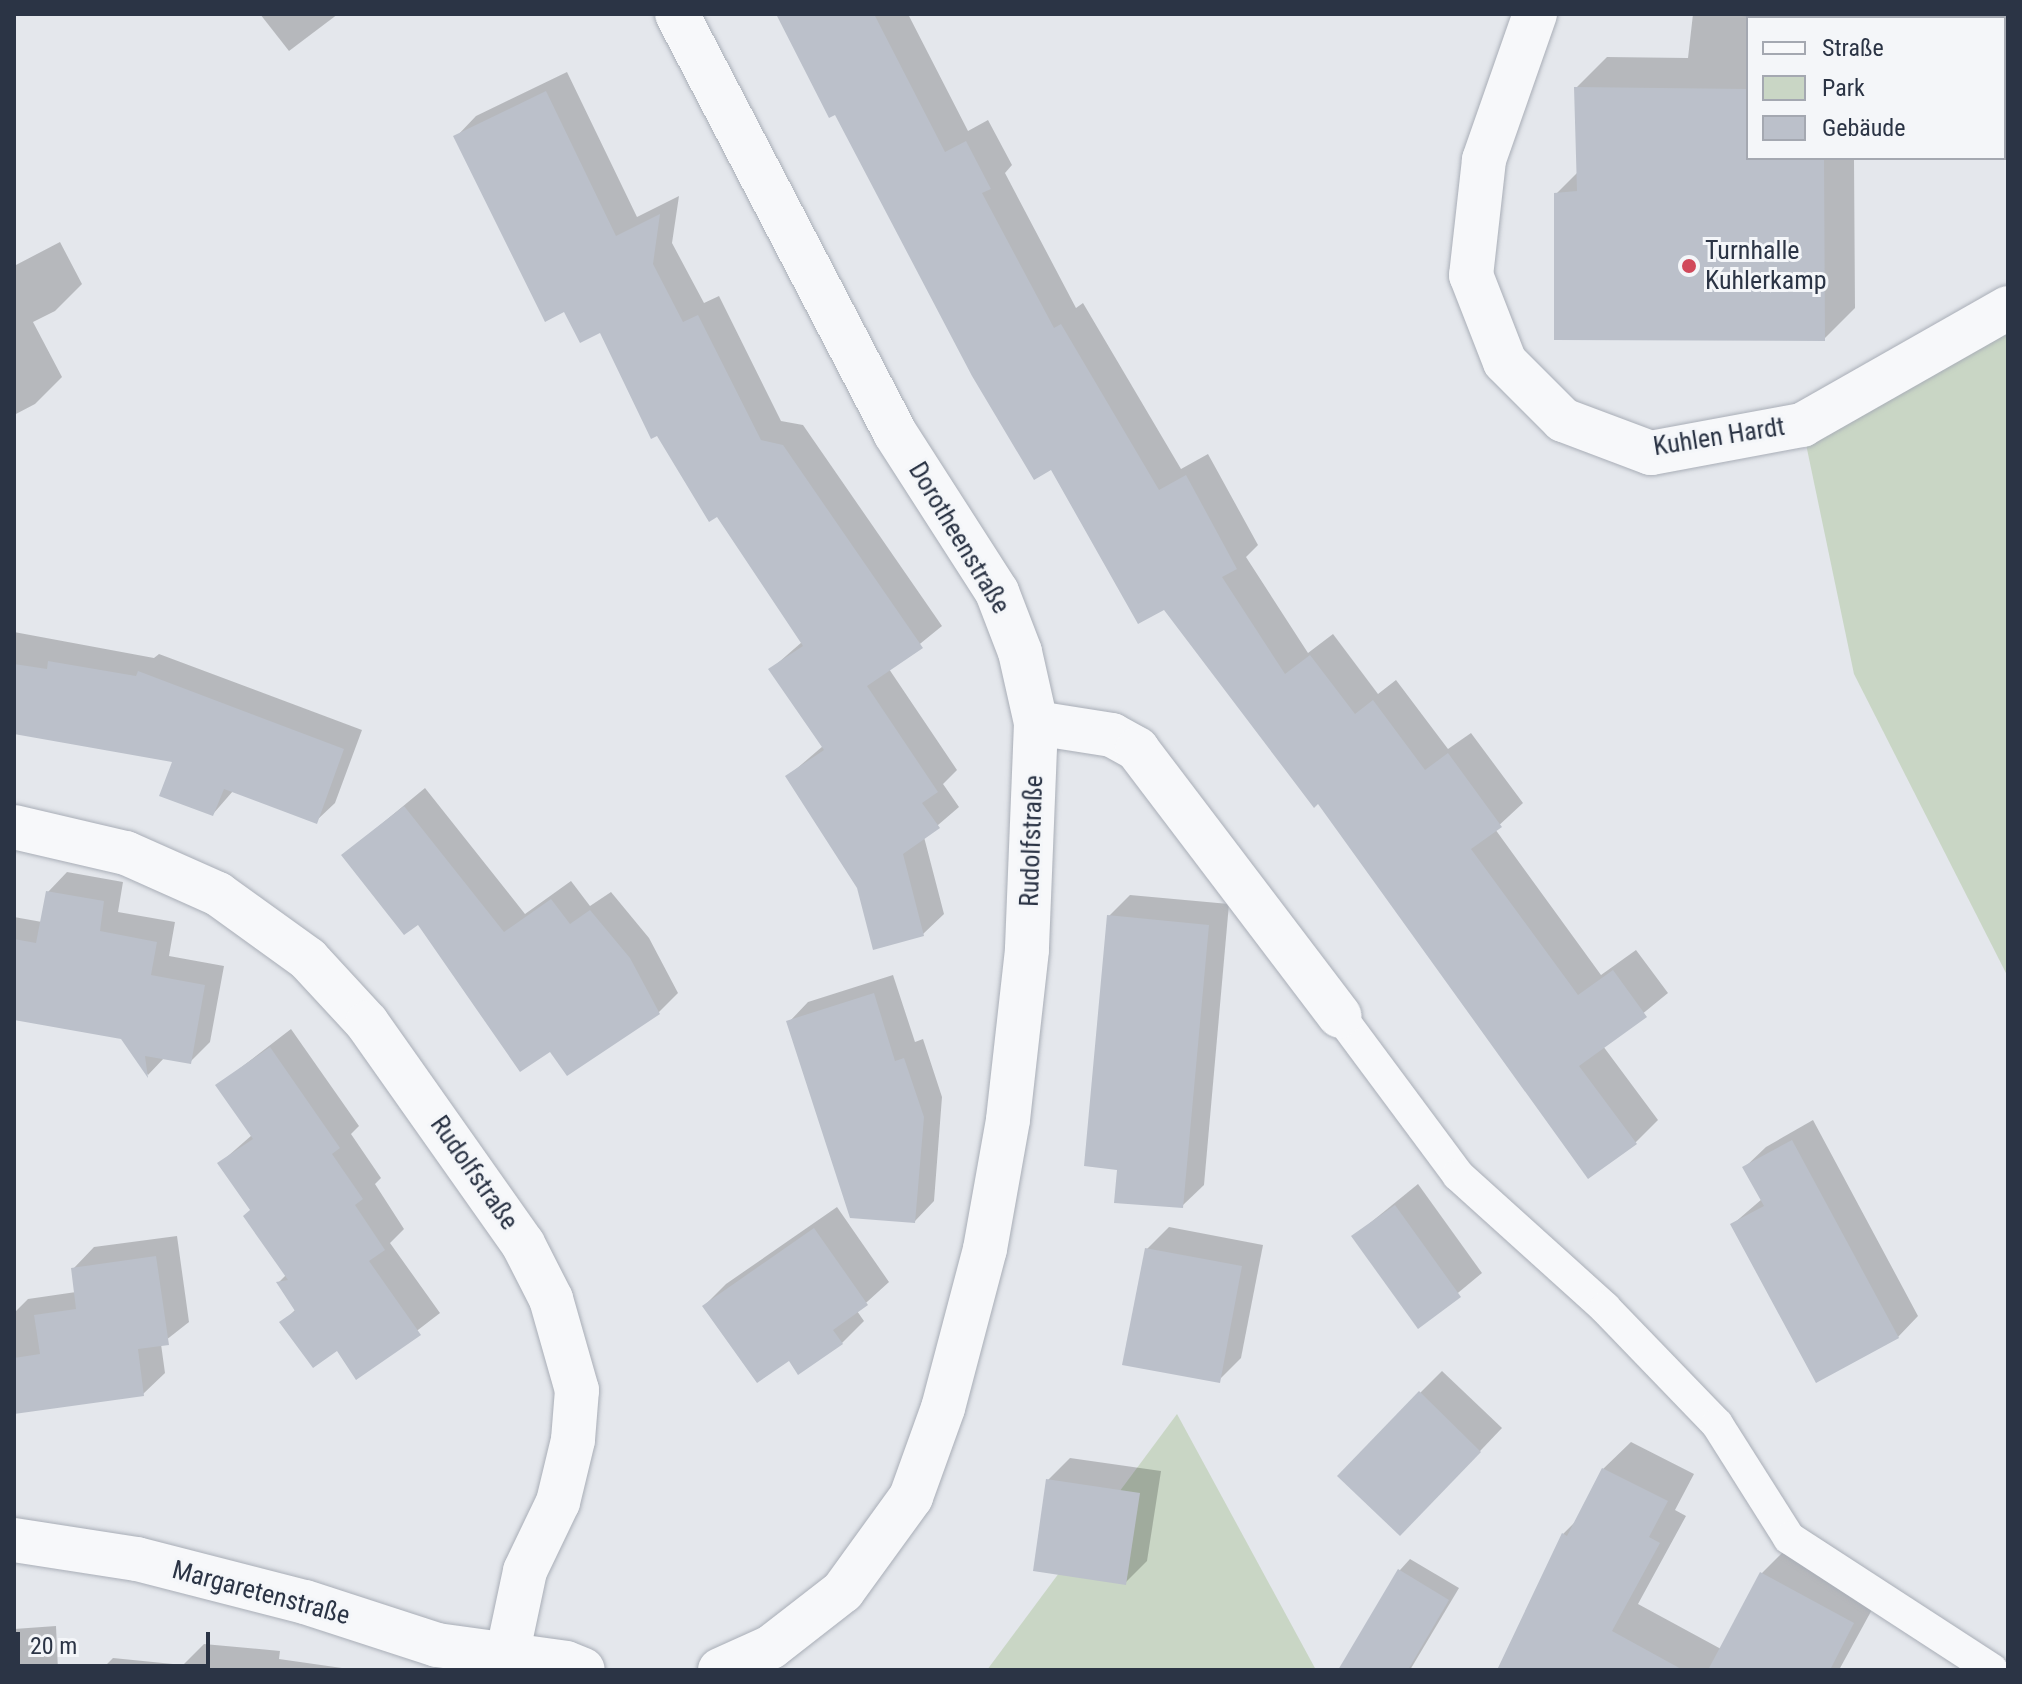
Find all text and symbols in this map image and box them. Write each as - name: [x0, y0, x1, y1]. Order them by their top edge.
- legend: [1746, 16, 2006, 160]
- text: Straße: [1822, 34, 1884, 62]
- text: Park: [1822, 74, 1865, 102]
- text: Gebäude: [1822, 114, 1906, 142]
- place label: Turnhalle Kuhlerkamp: [1705, 235, 1827, 296]
- marker: Turnhalle Kuhlerkamp: [1680, 257, 1698, 275]
- street label: Kuhlen Hardt: [1651, 411, 1787, 463]
- street label: Dorotheenstraße: [902, 457, 1016, 619]
- street label: Rudolfstraße: [1014, 775, 1050, 907]
- street label: Rudolfstraße: [423, 1110, 525, 1236]
- street label: Margaretenstraße: [169, 1554, 353, 1632]
- scale bar: [20, 1616, 214, 1666]
- text: 20 m: [30, 1632, 77, 1660]

